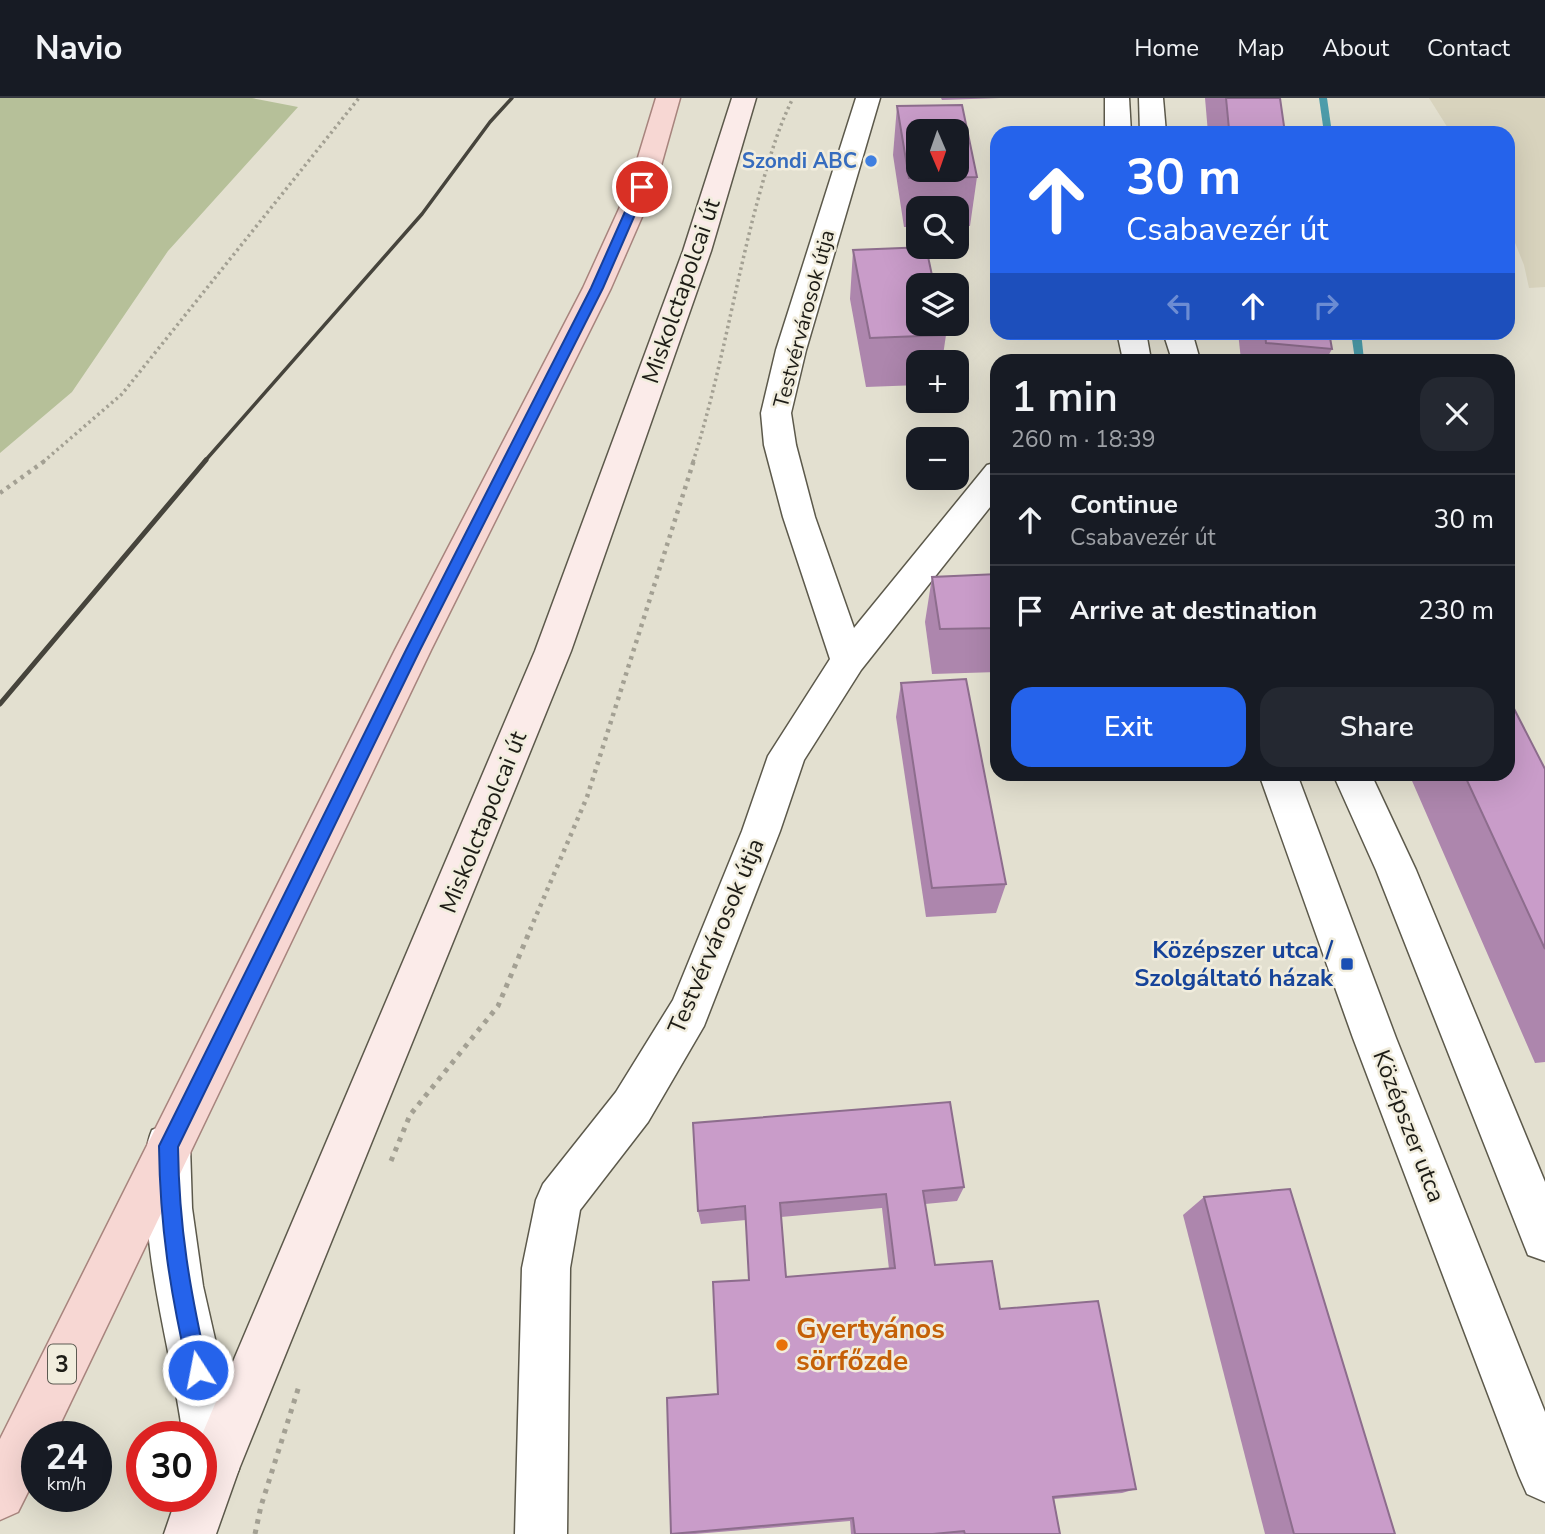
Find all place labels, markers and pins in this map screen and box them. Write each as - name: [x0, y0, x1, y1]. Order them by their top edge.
- place label: Szondi ABC: [742, 147, 857, 175]
- marker: Szondi ABC: [863, 153, 879, 169]
- pin: [612, 157, 672, 217]
- place label: Középszer utca / Szolgáltató házak: [1134, 934, 1334, 994]
- marker: Középszer utca / Szolgáltató házak: [1339, 956, 1355, 972]
- place label: Gyertyános sörfőzde: [796, 1310, 945, 1380]
- marker: Gyertyános sörfőzde: [774, 1337, 790, 1353]

